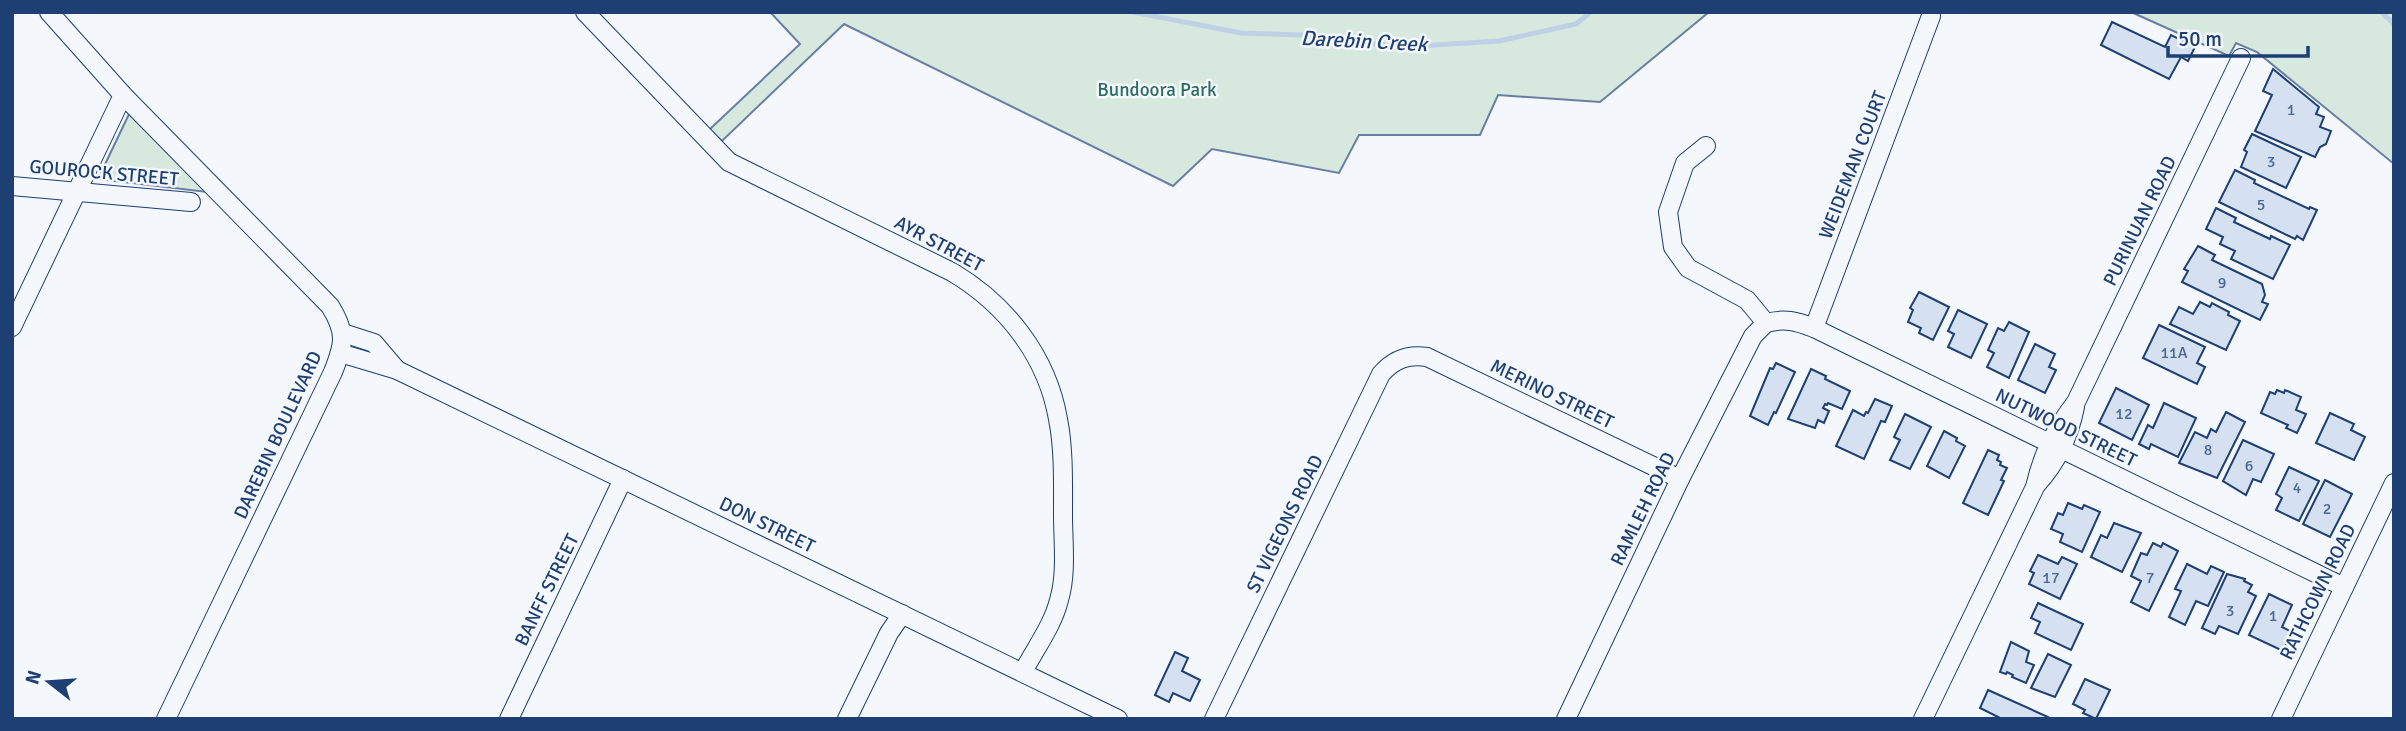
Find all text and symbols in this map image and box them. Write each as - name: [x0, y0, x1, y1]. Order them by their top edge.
- scale bar: [2168, 14, 2308, 58]
- water label: Darebin Creek: [1300, 25, 1430, 57]
- text: 50 m: [2178, 26, 2222, 52]
- park label: Bundoora Park: [1097, 78, 1217, 102]
- street label: WEIDEMAN COURT: [1814, 87, 1893, 242]
- house number: 1: [2287, 100, 2295, 120]
- street label: PURINUAN ROAD: [2098, 152, 2182, 290]
- house number: 3: [2267, 152, 2275, 172]
- street label: GOUROCK STREET: [28, 155, 180, 192]
- house number: 5: [2257, 195, 2265, 215]
- street label: AYR STREET: [890, 211, 988, 278]
- house number: 9: [2218, 273, 2226, 293]
- house number: 11A: [2160, 343, 2188, 363]
- street label: DAREBIN BOULEVARD: [229, 347, 327, 523]
- street label: MERINO STREET: [1486, 354, 1618, 435]
- street label: NUTWOOD STREET: [1991, 383, 2141, 473]
- house number: 12: [2115, 404, 2133, 424]
- house number: 8: [2204, 440, 2212, 460]
- street label: RAMLEH ROAD: [1605, 448, 1681, 570]
- street label: ST VIGEONS ROAD: [1241, 451, 1329, 597]
- house number: 6: [2245, 456, 2253, 476]
- house number: 4: [2293, 478, 2302, 498]
- street label: DON STREET: [715, 492, 819, 559]
- house number: 2: [2323, 499, 2331, 519]
- street label: RATHCOWN ROAD: [2275, 520, 2361, 664]
- street label: BANFF STREET: [510, 529, 585, 650]
- house number: 17: [2042, 568, 2060, 588]
- house number: 7: [2146, 568, 2154, 588]
- house number: 3: [2226, 601, 2234, 621]
- house number: 1: [2269, 606, 2277, 626]
- north arrow: [14, 647, 84, 717]
- text: N: [20, 667, 47, 687]

